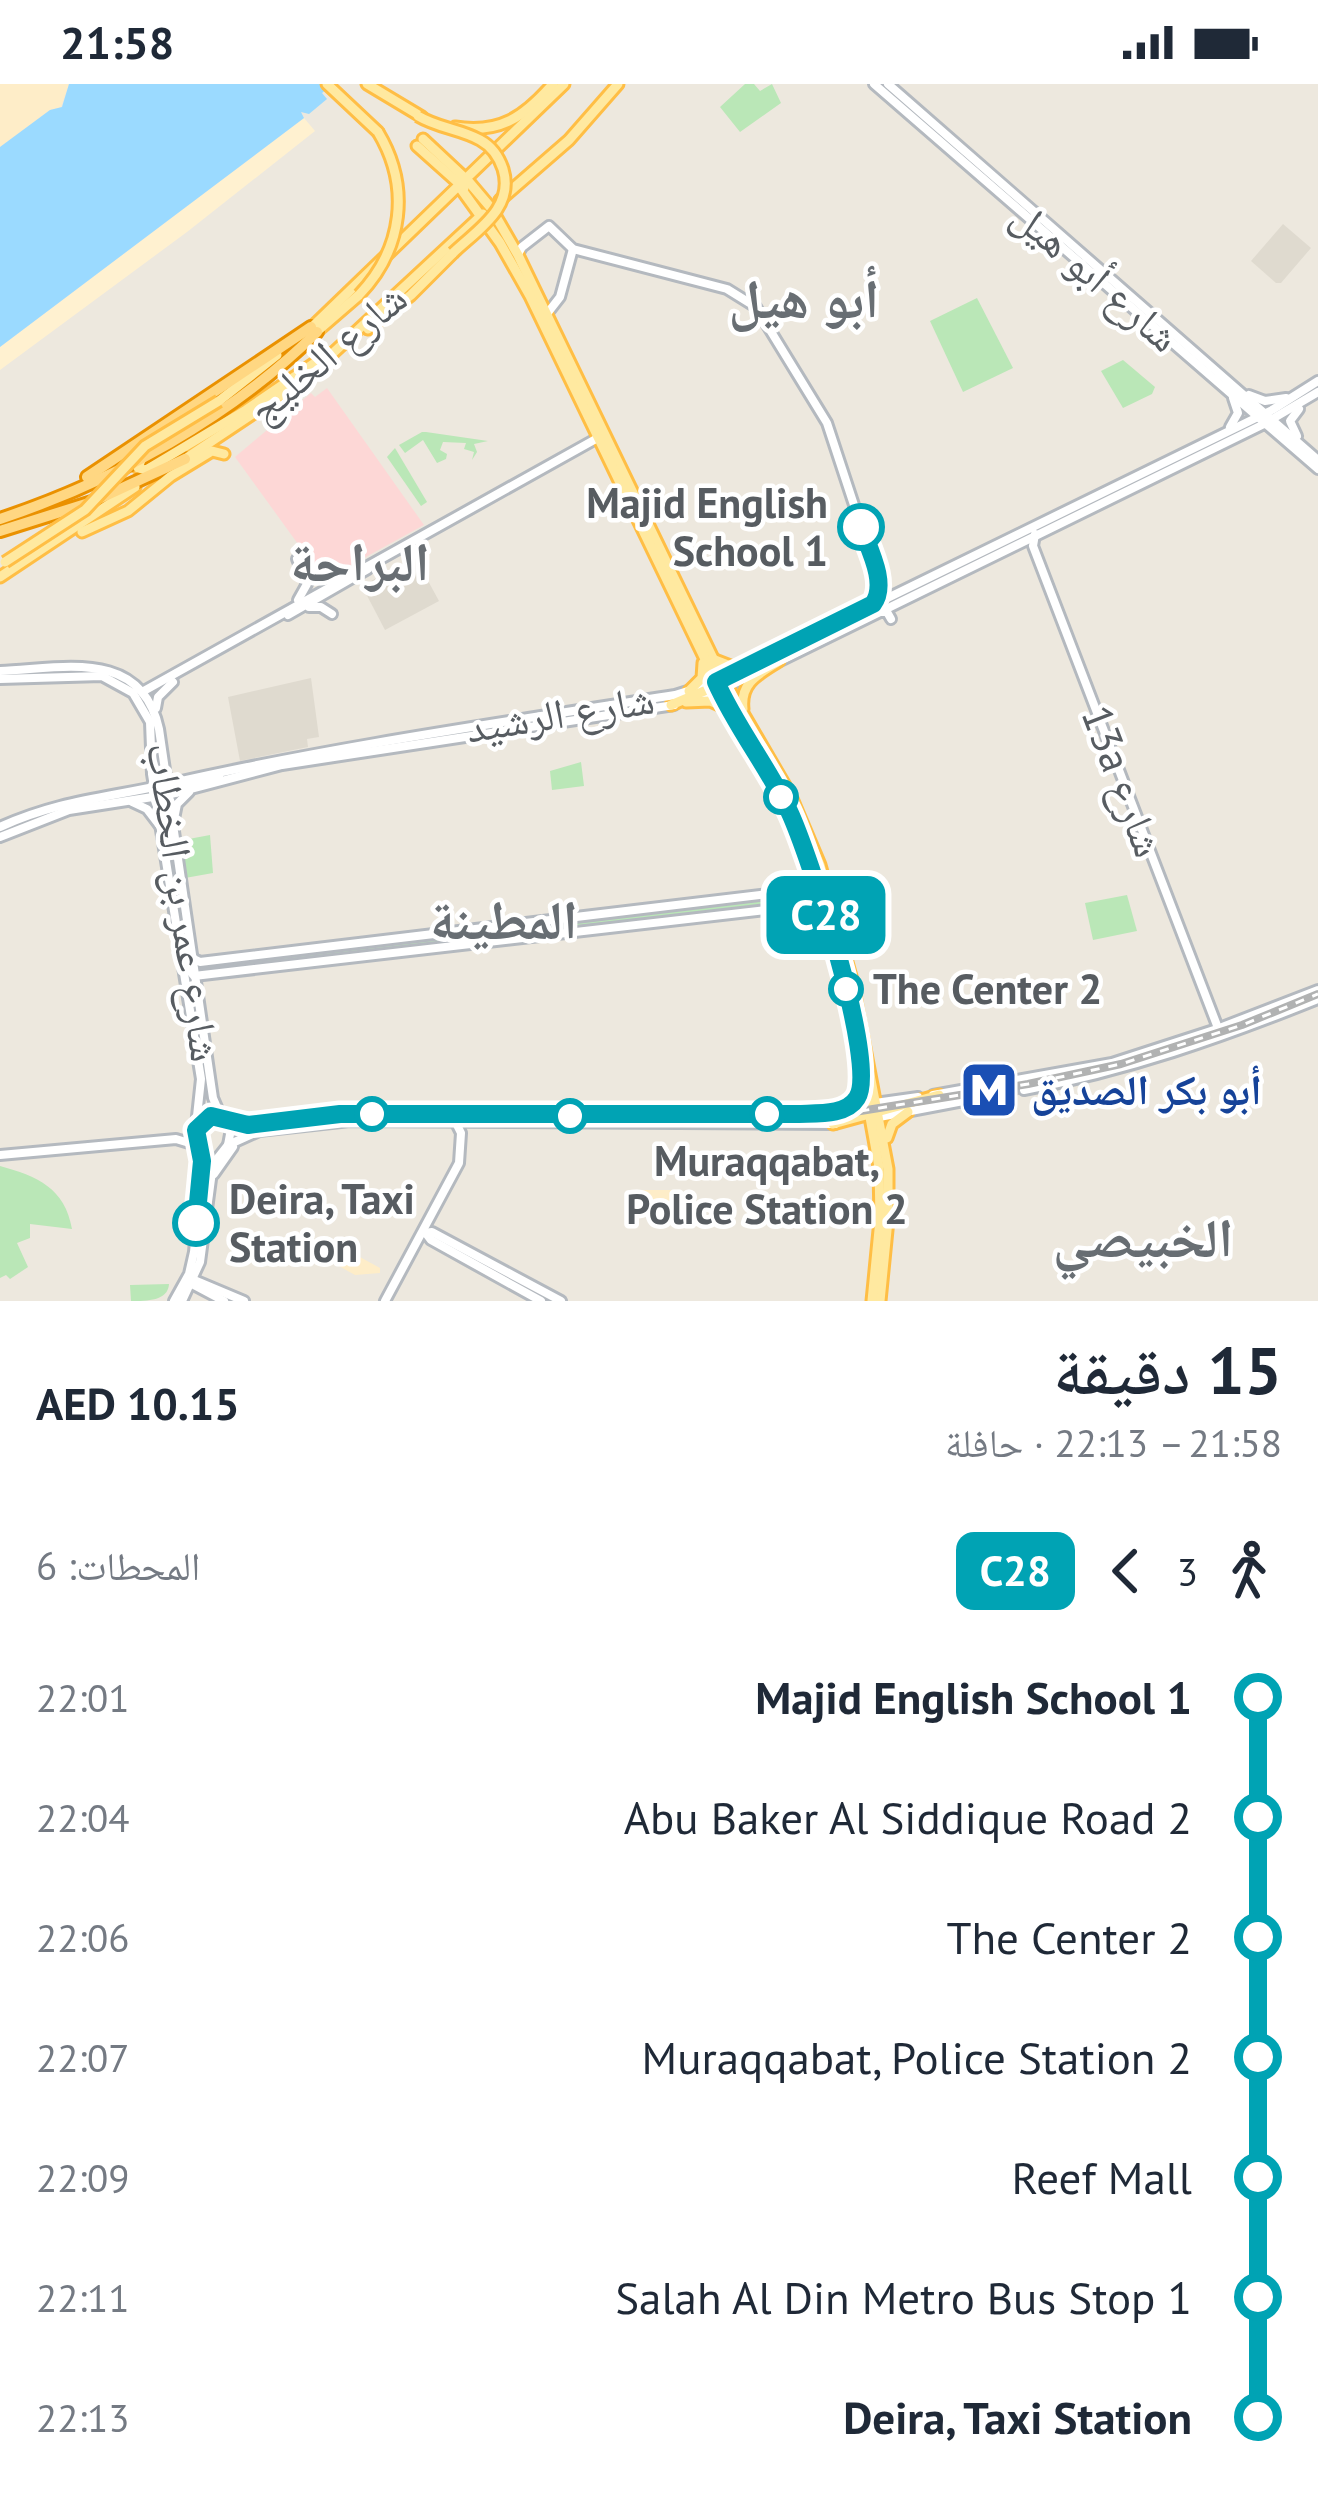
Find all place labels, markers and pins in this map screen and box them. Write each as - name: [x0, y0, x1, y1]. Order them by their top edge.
- place label: Majid English School 1: [586, 475, 828, 578]
- marker: Majid English School 1: [839, 505, 883, 549]
- unlabelled marker: [765, 781, 797, 813]
- place label: The Center 2: [873, 961, 1102, 1016]
- marker: The Center 2: [830, 973, 862, 1005]
- metro station icon: أبو بكر الصديق: [958, 1059, 1020, 1121]
- place label: أبو بكر الصديق: [1031, 1062, 1262, 1117]
- unlabelled marker: [356, 1098, 388, 1130]
- marker: Muraqqabat, Police Station 2: [751, 1098, 783, 1130]
- unlabelled marker: [554, 1100, 586, 1132]
- place label: Muraqqabat, Police Station 2: [626, 1133, 908, 1236]
- place label: Deira, Taxi Station: [229, 1171, 415, 1274]
- marker: Deira, Taxi Station: [174, 1201, 218, 1245]

